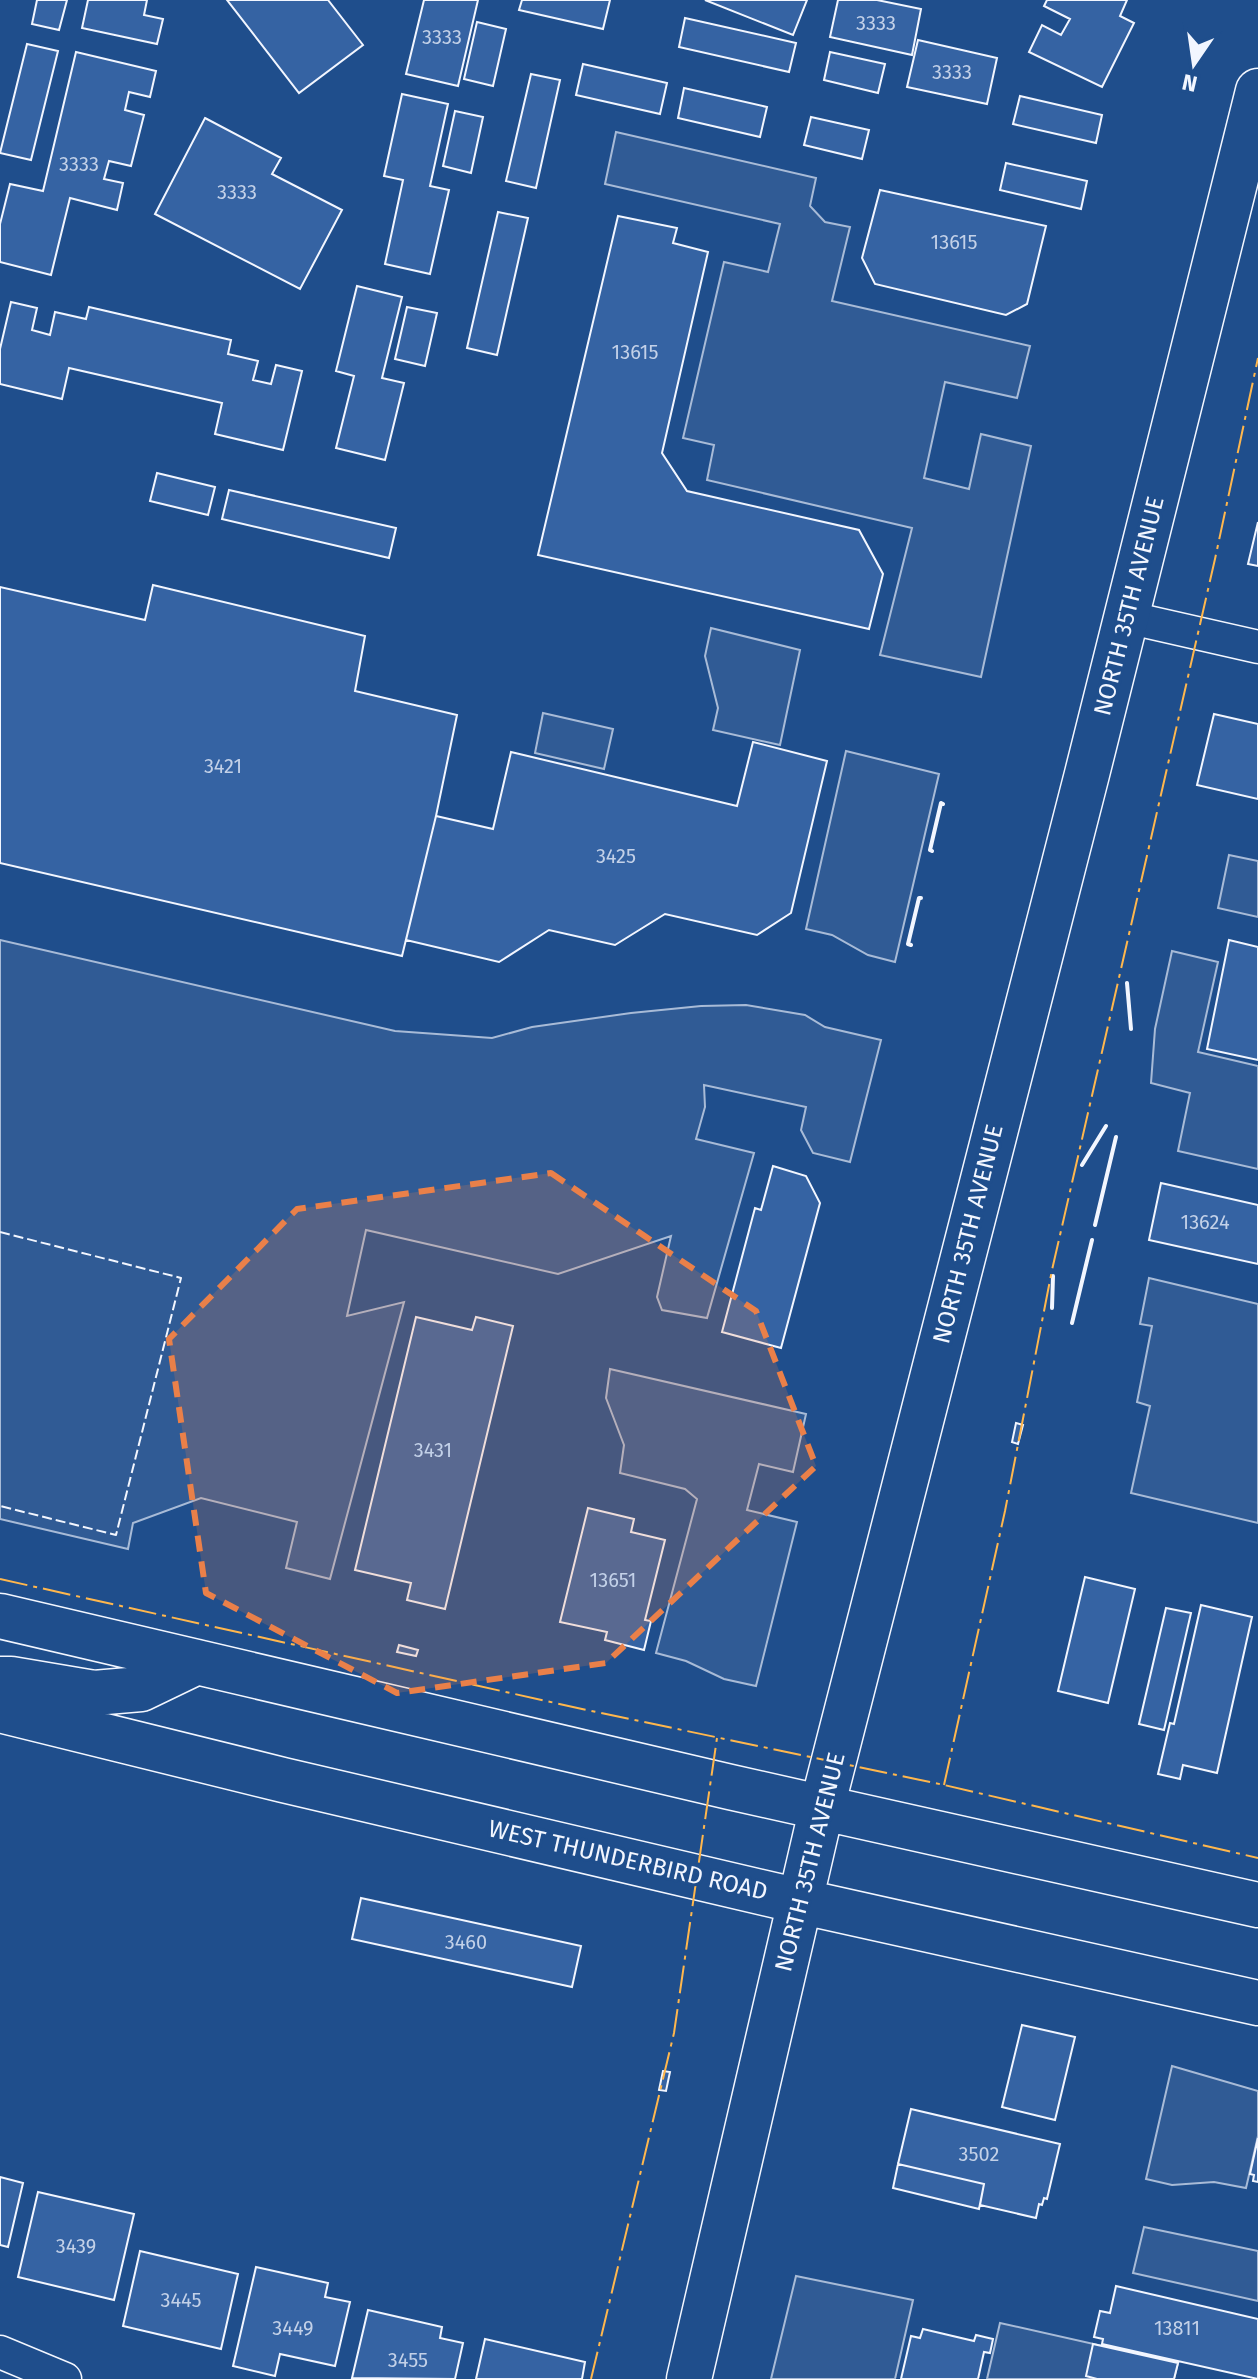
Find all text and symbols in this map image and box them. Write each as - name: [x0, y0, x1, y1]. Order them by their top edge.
- house number: 3333: [856, 11, 896, 35]
- north arrow: [1154, 24, 1234, 104]
- house number: 3333: [422, 25, 462, 49]
- house number: 3333: [932, 60, 972, 84]
- text: N: [1179, 68, 1200, 98]
- house number: 3333: [59, 152, 99, 176]
- house number: 3333: [217, 180, 257, 204]
- house number: 13615: [931, 230, 978, 254]
- house number: 13615: [612, 340, 659, 364]
- street label: NORTH 35TH AVENUE: [1088, 493, 1170, 719]
- house number: 3421: [204, 754, 242, 778]
- house number: 3425: [596, 844, 636, 868]
- street label: NORTH 35TH AVENUE: [927, 1121, 1009, 1347]
- house number: 13624: [1180, 1210, 1230, 1234]
- house number: 3431: [414, 1438, 452, 1462]
- house number: 13651: [590, 1568, 636, 1592]
- street label: NORTH 35TH AVENUE: [769, 1749, 851, 1975]
- street label: WEST THUNDERBIRD ROAD: [486, 1814, 770, 1906]
- house number: 3460: [445, 1930, 487, 1954]
- house number: 3502: [959, 2142, 999, 2166]
- house number: 3439: [56, 2234, 96, 2258]
- house number: 3445: [161, 2288, 201, 2312]
- house number: 3449: [272, 2316, 314, 2340]
- house number: 13811: [1154, 2316, 1200, 2340]
- house number: 3455: [388, 2348, 428, 2372]

